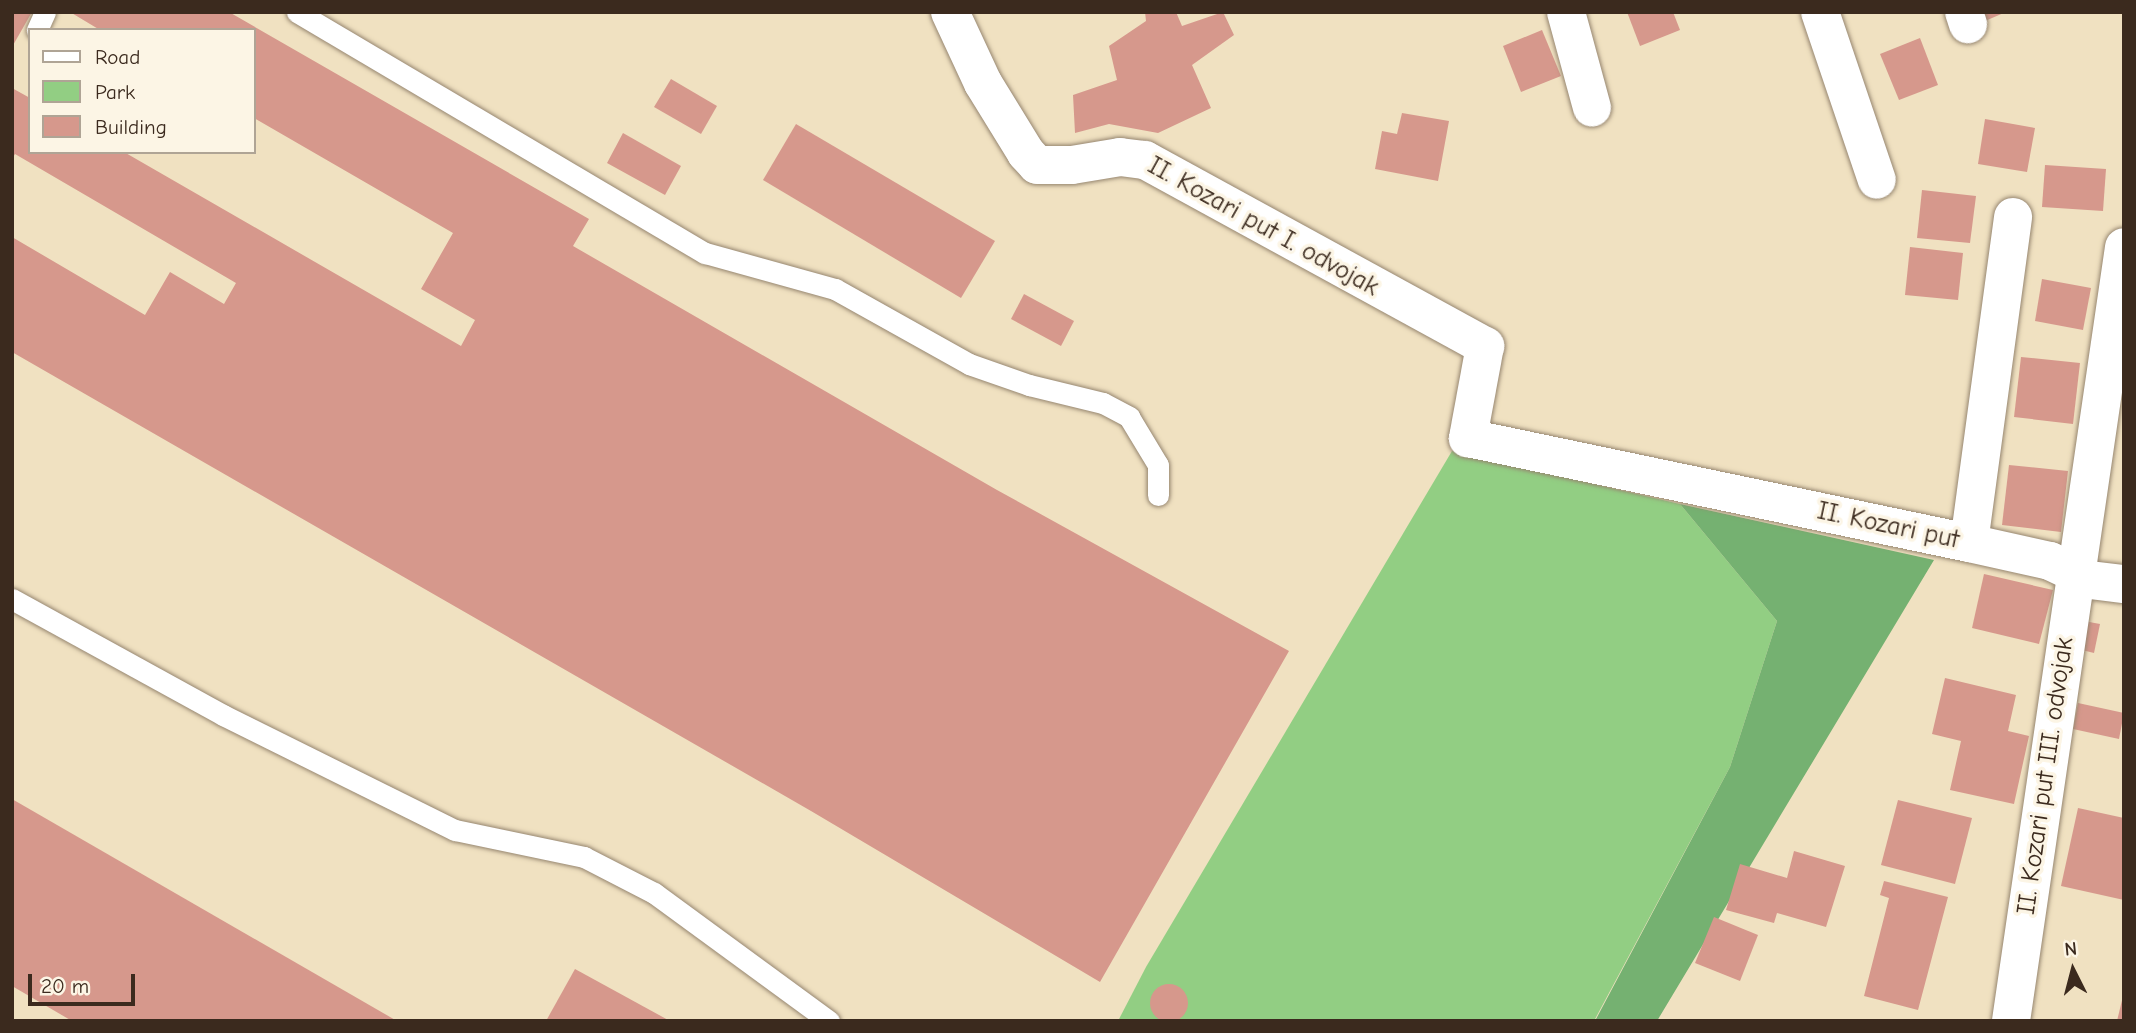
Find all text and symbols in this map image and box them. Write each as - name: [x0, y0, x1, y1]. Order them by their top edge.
- legend: [28, 28, 256, 154]
- text: Road: [95, 45, 140, 69]
- text: Park: [95, 80, 135, 104]
- text: Building: [95, 115, 167, 139]
- street label: II. Kozari put I. odvojak: [1142, 150, 1384, 304]
- street label: II. Kozari put: [1814, 496, 1962, 556]
- street label: II. Kozari put III. odvojak: [2011, 635, 2081, 917]
- north arrow: [2038, 935, 2108, 1005]
- text: N: [2063, 938, 2078, 961]
- scale bar: [32, 960, 138, 1004]
- text: 20 m: [41, 974, 89, 998]

